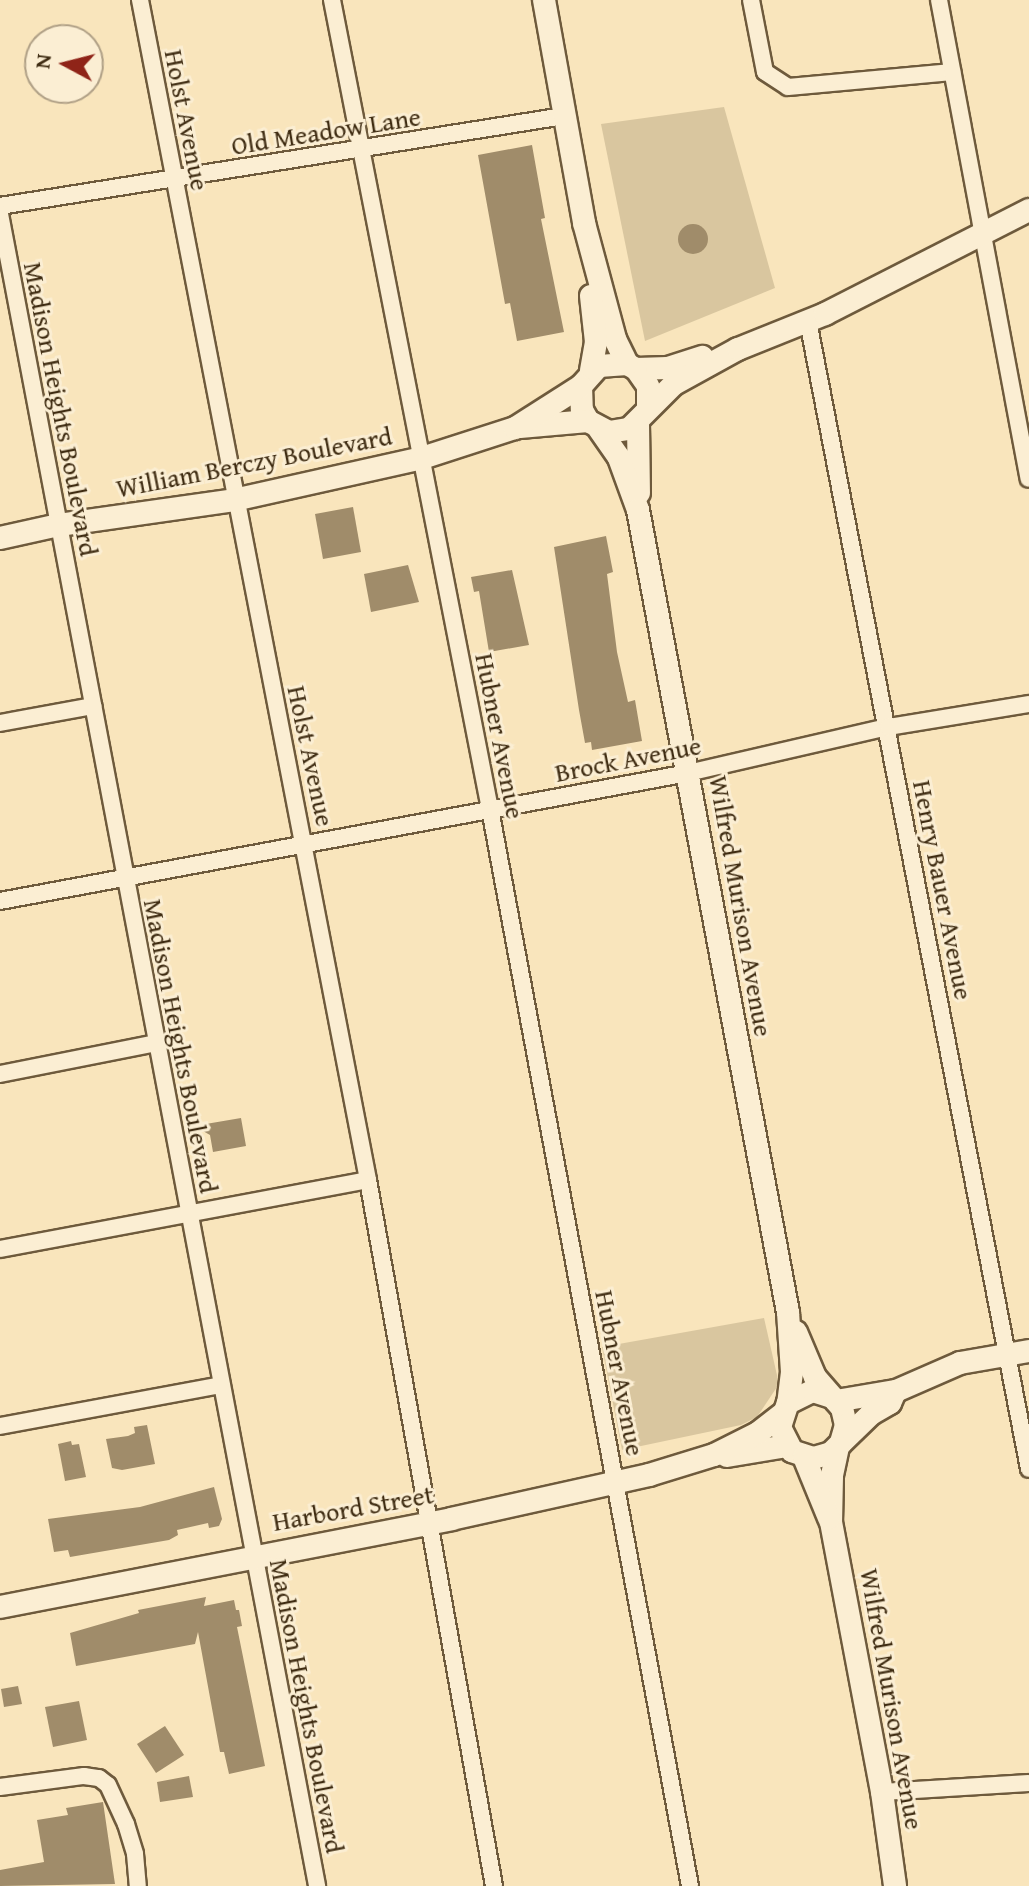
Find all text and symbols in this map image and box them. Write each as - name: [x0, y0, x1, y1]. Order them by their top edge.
- north arrow: [24, 24, 104, 104]
- street label: Holst Avenue: [158, 47, 216, 193]
- text: N: [25, 52, 59, 71]
- street label: Old Meadow Lane: [229, 101, 423, 161]
- street label: Madison Heights Boulevard: [17, 259, 105, 559]
- street label: William Berczy Boulevard: [114, 420, 394, 504]
- street label: Hubner Avenue: [469, 651, 531, 821]
- street label: Holst Avenue: [281, 683, 341, 829]
- street label: Brock Avenue: [552, 730, 704, 788]
- street label: Wilfred Murison Avenue: [703, 773, 779, 1039]
- street label: Henry Bauer Avenue: [906, 778, 980, 1002]
- street label: Madison Heights Boulevard: [137, 896, 225, 1196]
- street label: Hubner Avenue: [589, 1288, 651, 1458]
- street label: Harbord Street: [270, 1479, 436, 1537]
- street label: Madison Heights Boulevard: [263, 1556, 351, 1856]
- street label: Wilfred Murison Avenue: [854, 1566, 930, 1832]

